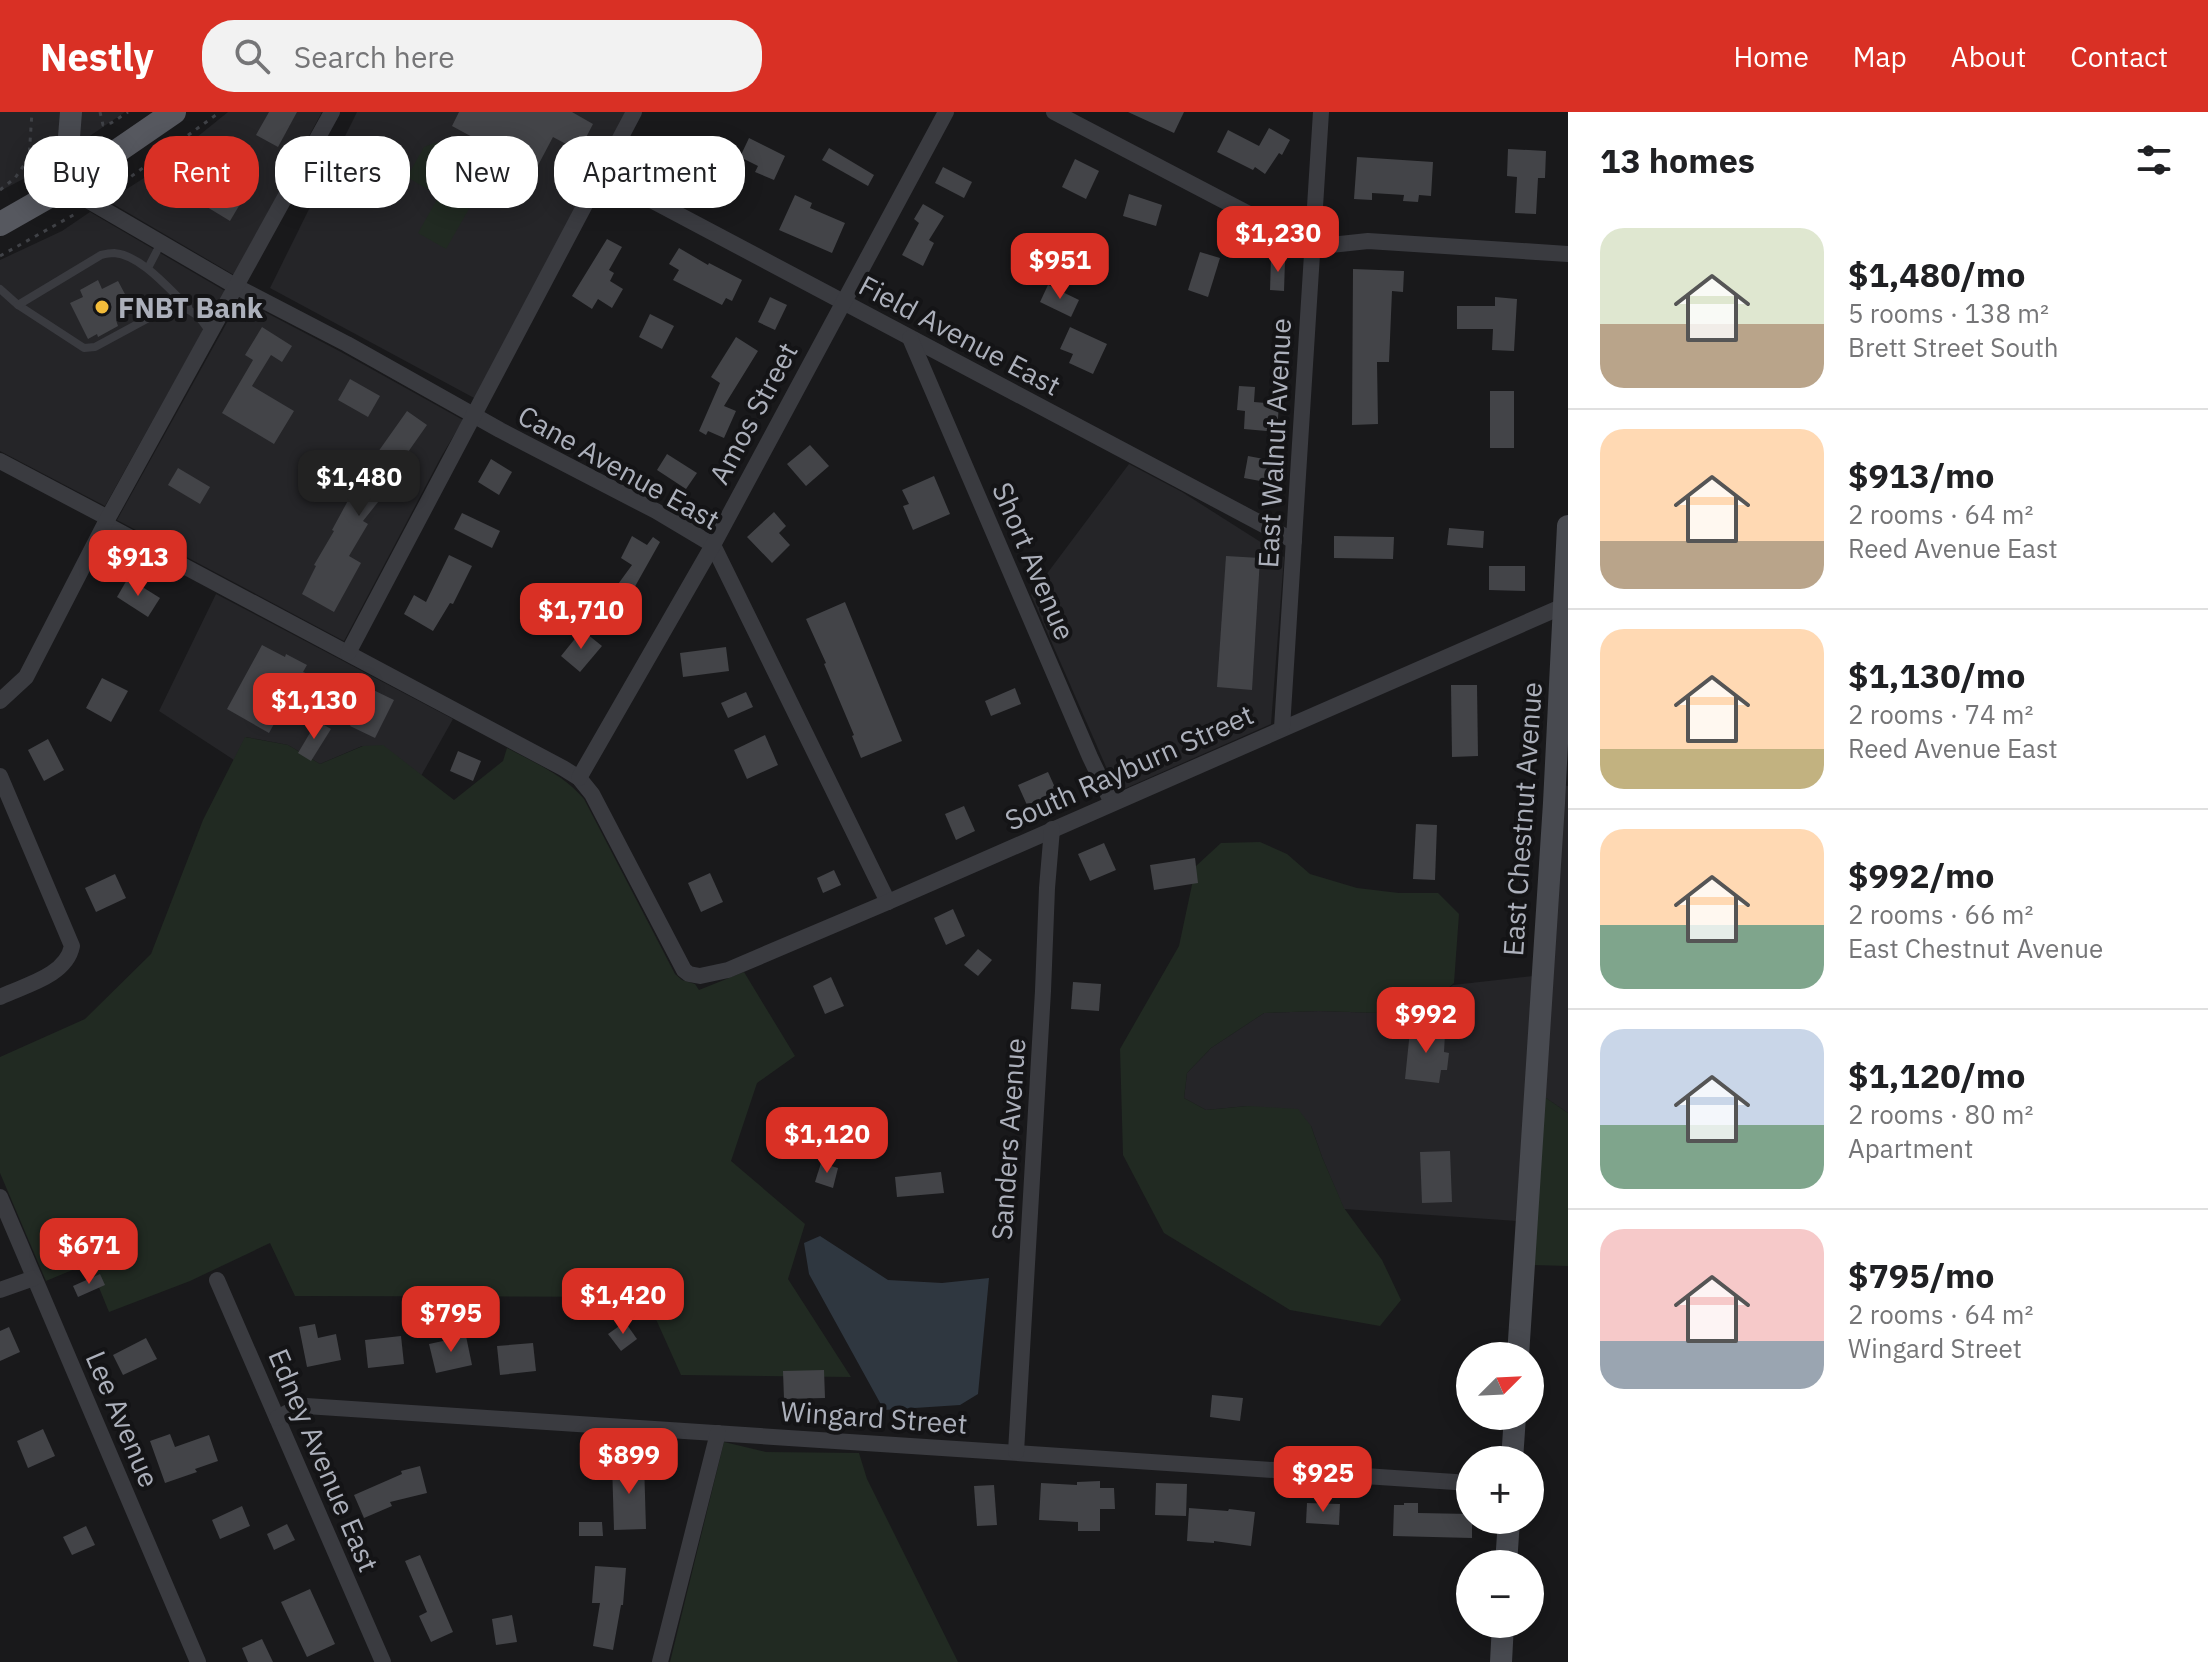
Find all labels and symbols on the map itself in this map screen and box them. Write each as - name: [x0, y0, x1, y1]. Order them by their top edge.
- pin: $1,230: [1213, 206, 1343, 274]
- pin: $951: [1013, 233, 1107, 301]
- street label: Field Avenue East: [853, 266, 1067, 404]
- place label: FNBT Bank: [118, 289, 264, 326]
- marker: FNBT Bank: [93, 298, 111, 316]
- street label: East Walnut Avenue: [1249, 317, 1299, 569]
- street label: Amos Street: [700, 336, 806, 490]
- street label: Cane Avenue East: [512, 396, 726, 538]
- pin: $1,480: [294, 450, 424, 518]
- street label: Short Avenue: [984, 476, 1084, 646]
- pin: $913: [91, 530, 185, 598]
- pin: $1,710: [516, 583, 646, 651]
- pin: $1,130: [249, 673, 379, 741]
- street label: East Chestnut Avenue: [1494, 681, 1550, 957]
- street label: South Rayburn Street: [999, 696, 1259, 838]
- pin: $992: [1379, 987, 1473, 1055]
- street label: Sanders Avenue: [982, 1037, 1034, 1241]
- pin: $1,120: [762, 1107, 892, 1175]
- pin: $671: [42, 1218, 136, 1286]
- pin: $1,420: [558, 1268, 688, 1336]
- pin: $795: [404, 1286, 498, 1354]
- north arrow: [1456, 1342, 1544, 1430]
- street label: Edney Avenue East: [260, 1343, 388, 1577]
- street label: Lee Avenue: [78, 1345, 168, 1493]
- street label: Wingard Street: [779, 1392, 969, 1442]
- pin: $899: [582, 1428, 676, 1496]
- pin: $925: [1276, 1446, 1370, 1514]

